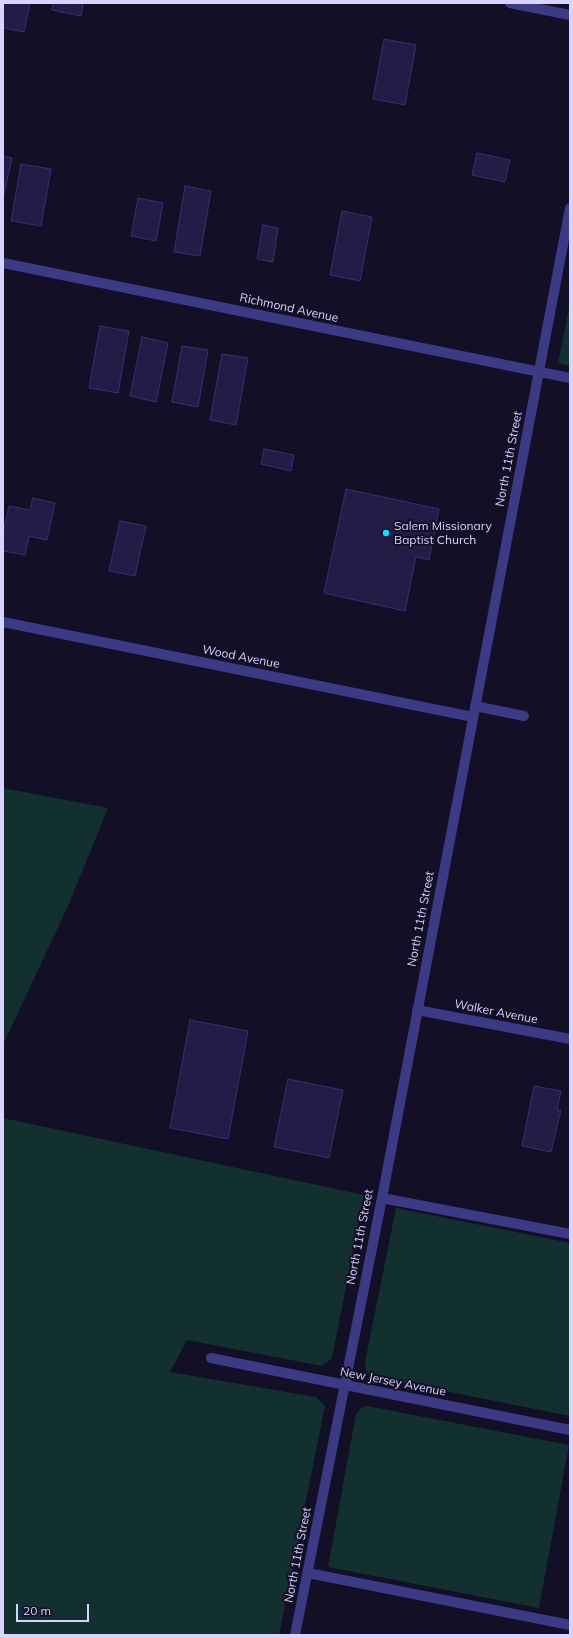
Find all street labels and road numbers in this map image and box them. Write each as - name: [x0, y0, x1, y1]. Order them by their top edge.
- street label: Richmond Avenue: [238, 290, 340, 326]
- street label: North 11th Street: [493, 410, 525, 508]
- street label: Wood Avenue: [201, 642, 281, 672]
- street label: North 11th Street: [405, 870, 437, 968]
- street label: Walker Avenue: [453, 997, 539, 1027]
- street label: North 11th Street: [344, 1188, 376, 1286]
- street label: New Jersey Avenue: [339, 1365, 447, 1399]
- street label: North 11th Street: [282, 1506, 314, 1604]

